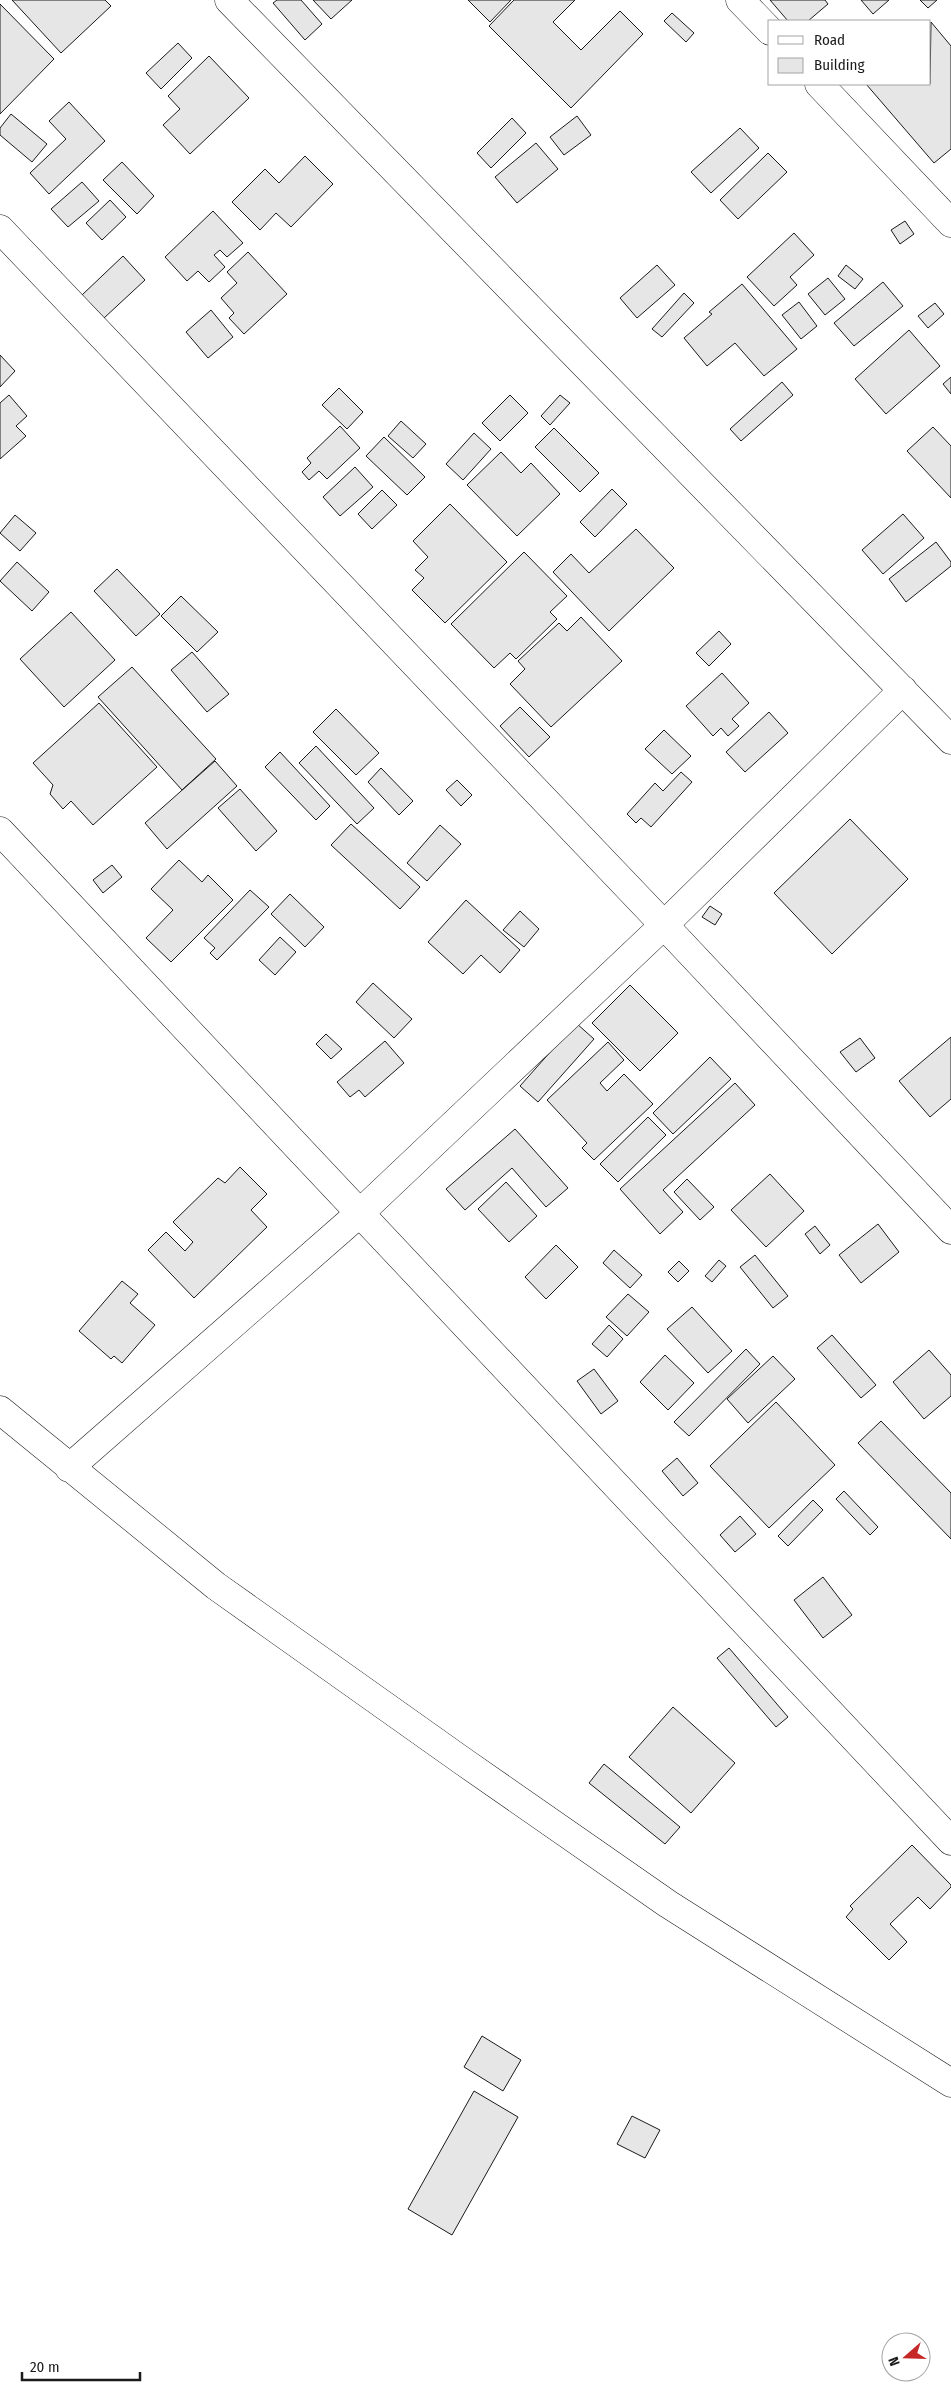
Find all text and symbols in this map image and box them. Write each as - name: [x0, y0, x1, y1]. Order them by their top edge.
- legend: [768, 20, 931, 85]
- text: Road: [814, 31, 845, 49]
- text: Building: [814, 56, 865, 74]
- north arrow: [881, 2332, 931, 2382]
- scale bar: [22, 2350, 140, 2382]
- text: N: [885, 2354, 904, 2368]
- text: 20 m: [30, 2358, 60, 2376]

